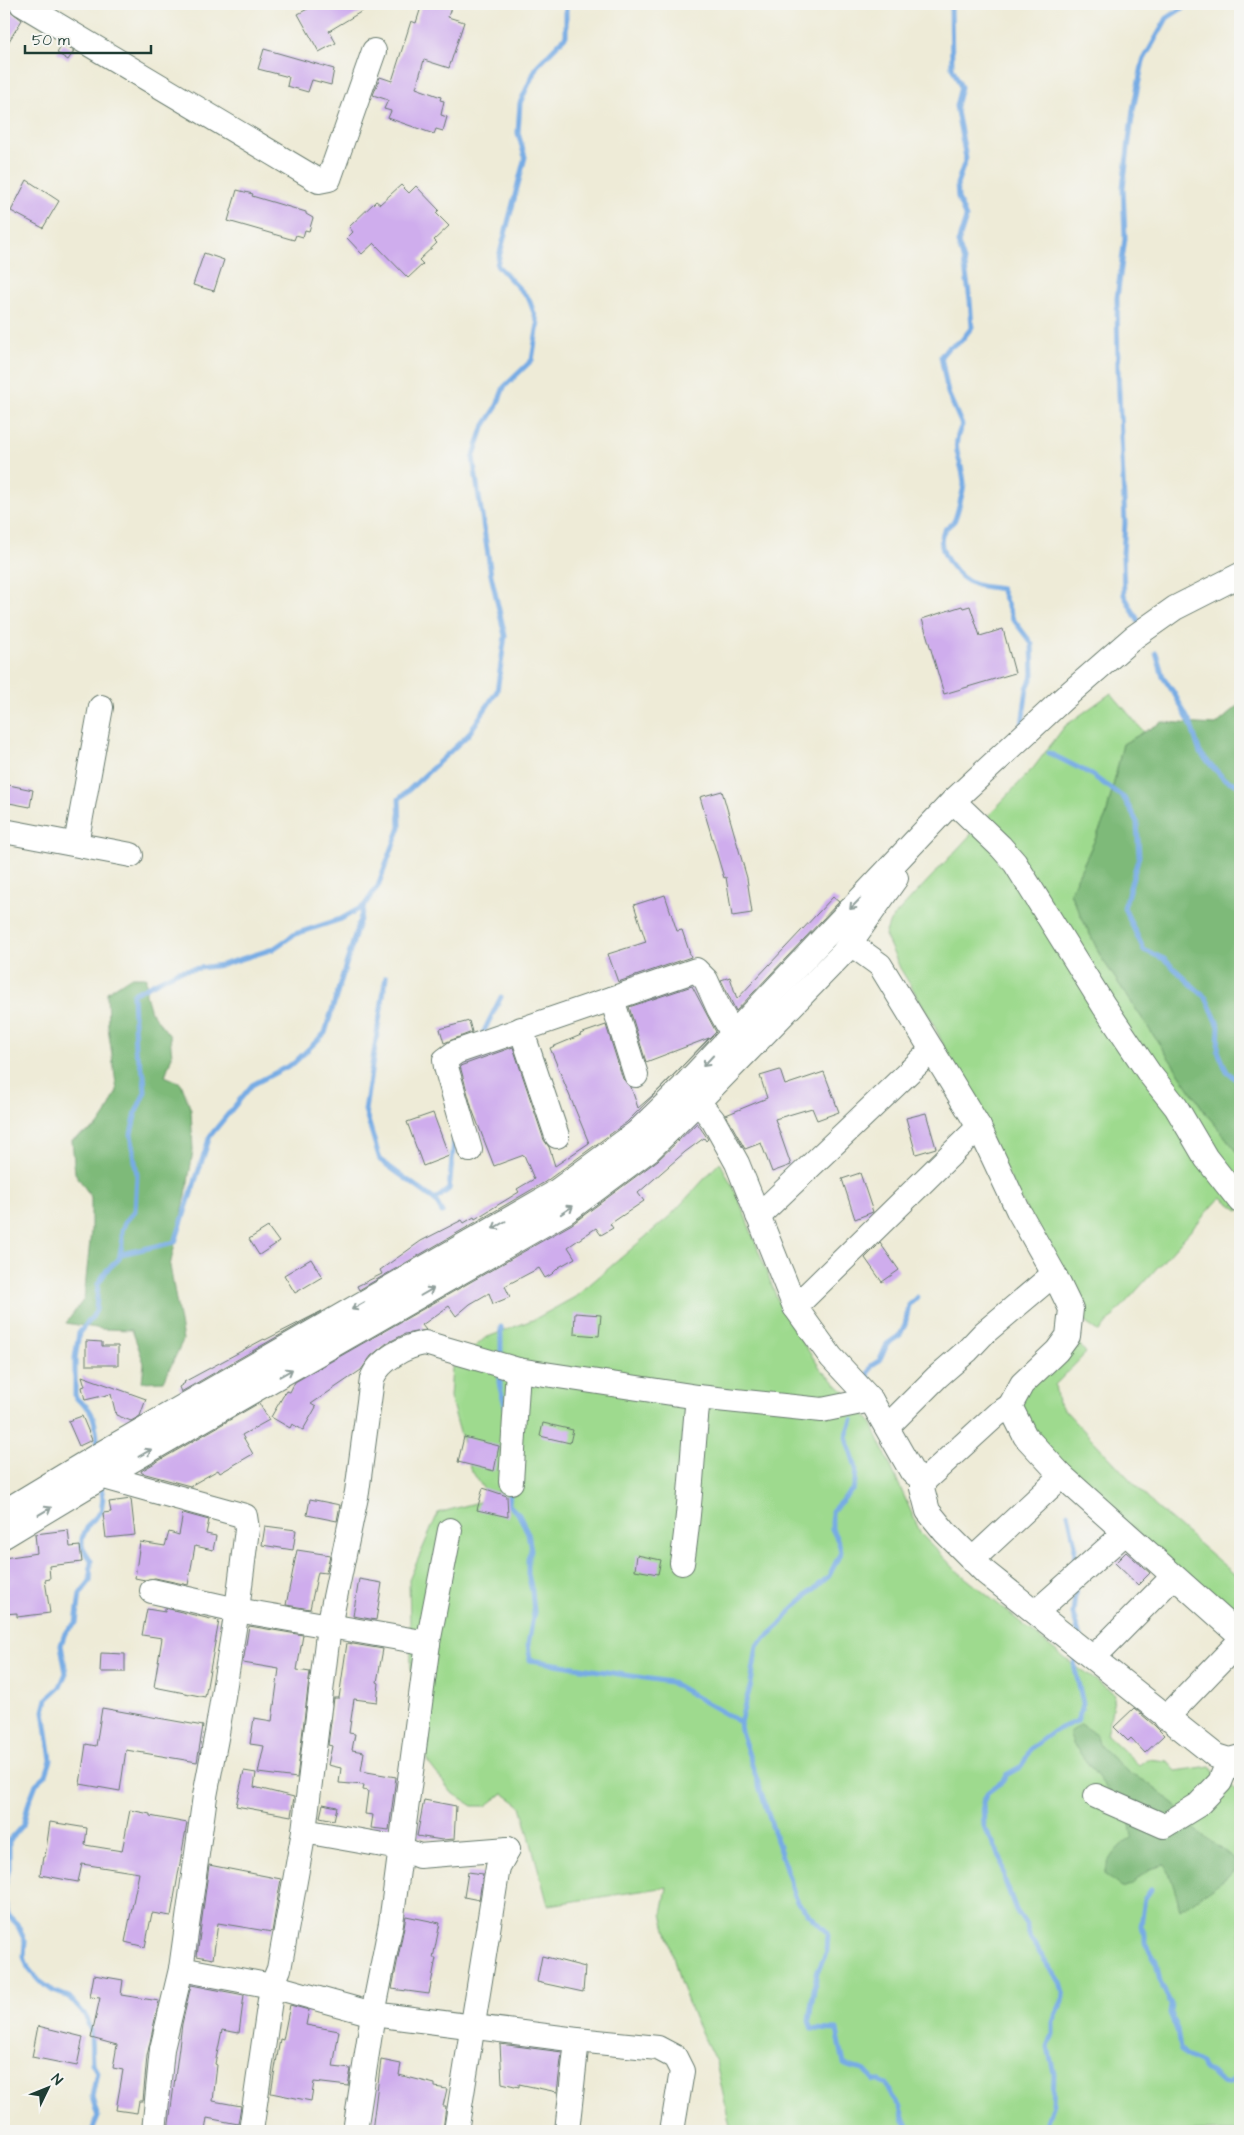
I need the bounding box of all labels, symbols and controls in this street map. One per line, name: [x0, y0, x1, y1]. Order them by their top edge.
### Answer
scale bar: [25, 22, 151, 54]
text: 50 m: [32, 30, 70, 51]
one-way arrow: [849, 898, 861, 910]
one-way arrow: [702, 1054, 714, 1067]
one-way arrow: [560, 1205, 574, 1215]
one-way arrow: [491, 1220, 506, 1230]
one-way arrow: [420, 1287, 434, 1297]
one-way arrow: [351, 1302, 366, 1312]
one-way arrow: [279, 1368, 294, 1378]
one-way arrow: [137, 1448, 152, 1458]
one-way arrow: [38, 1506, 52, 1516]
north arrow: [22, 2062, 72, 2112]
text: N: [46, 2070, 67, 2090]

